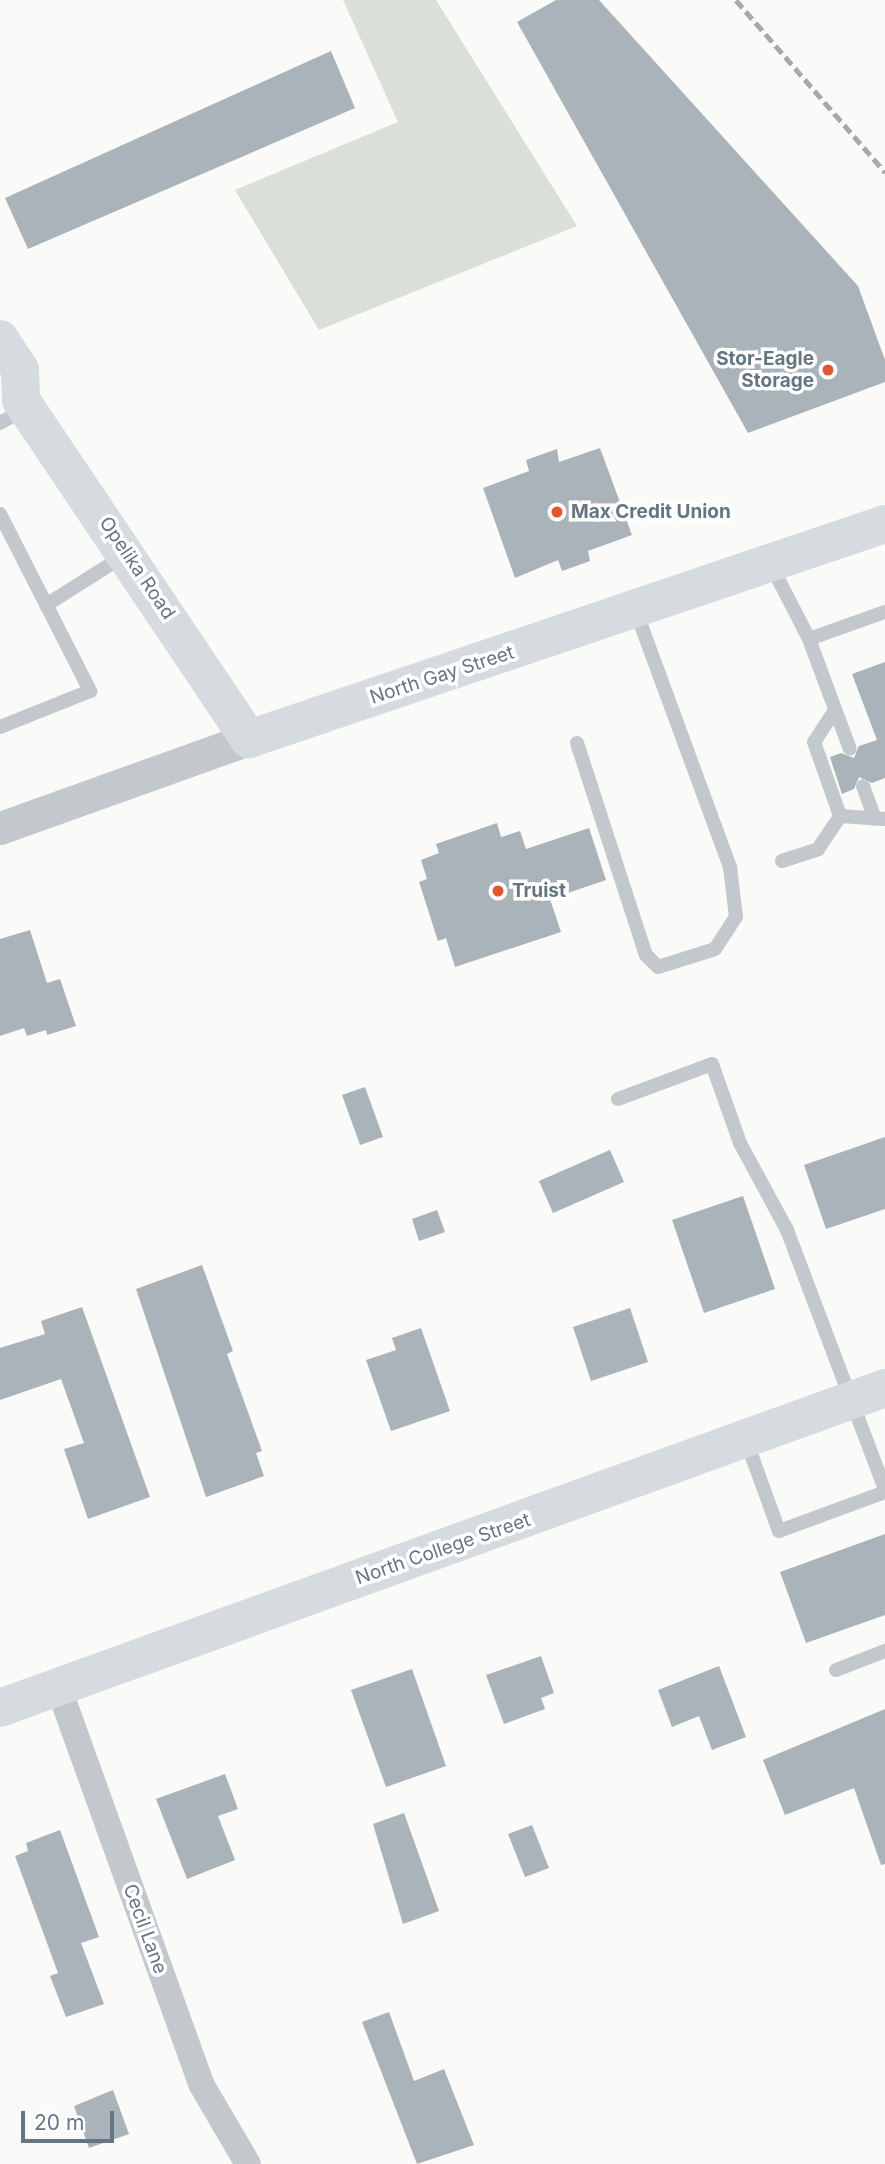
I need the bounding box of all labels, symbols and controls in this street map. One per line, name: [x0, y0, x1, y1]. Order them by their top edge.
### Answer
place label: Stor-Eagle Storage: [716, 348, 814, 392]
marker: Stor-Eagle Storage: [820, 362, 836, 378]
place label: Max Credit Union: [571, 501, 731, 523]
marker: Max Credit Union: [549, 504, 565, 520]
street label: Opelika Road: [94, 512, 180, 624]
street label: North Gay Street: [367, 641, 517, 709]
place label: Truist: [512, 880, 566, 902]
marker: Truist: [490, 883, 506, 899]
street label: North College Street: [353, 1508, 533, 1590]
street label: Cecil Lane: [118, 1881, 172, 1977]
scale bar: [24, 2098, 117, 2142]
text: 20 m: [34, 2110, 84, 2135]

